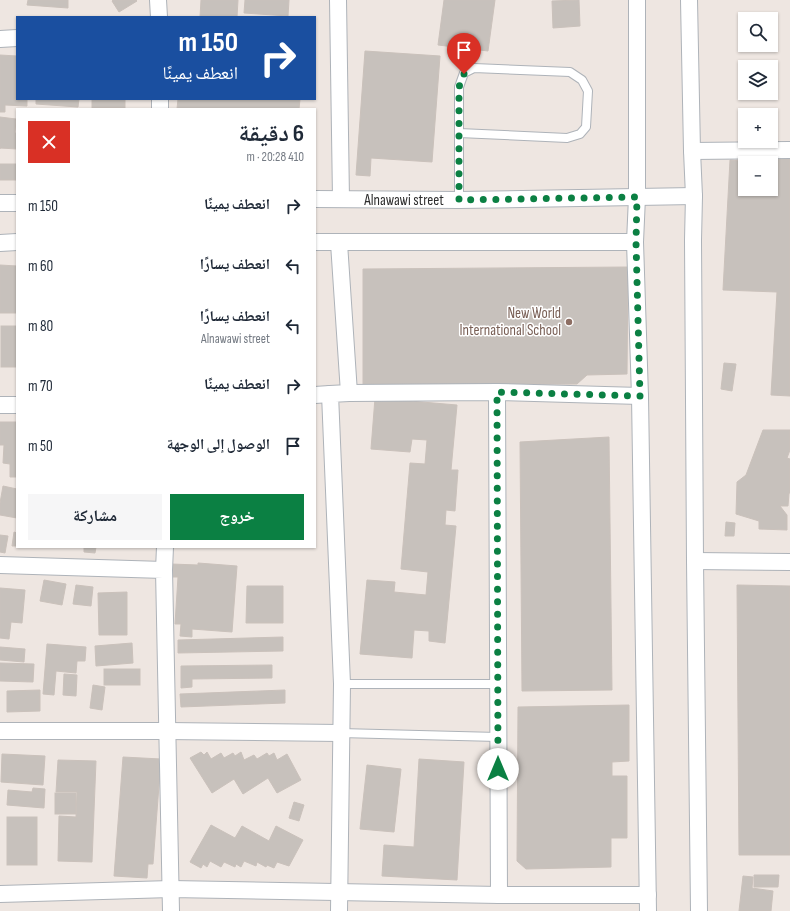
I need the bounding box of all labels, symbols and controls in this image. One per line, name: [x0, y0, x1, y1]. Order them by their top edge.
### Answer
map controls: [738, 12, 778, 196]
button: search: [738, 12, 778, 52]
text: 150 m: [178, 26, 238, 59]
icon: right: [252, 32, 304, 84]
pin: [447, 33, 481, 74]
icon: arrive: [453, 39, 475, 61]
button: layers: [738, 60, 778, 100]
text: انعطف يمينًا: [163, 63, 238, 84]
button: +: [738, 108, 778, 148]
text: 6 دقيقة: [239, 119, 304, 148]
button: close: [28, 121, 70, 163]
text: 410 m · 20:28: [247, 149, 304, 165]
button: −: [738, 156, 778, 196]
street label: Alnawawi street: [363, 191, 444, 210]
text: انعطف يمينًا: [204, 195, 270, 214]
icon: right: [282, 195, 304, 217]
text: 150 m: [28, 197, 58, 216]
text: انعطف يسارًا: [200, 255, 270, 274]
icon: left: [282, 255, 304, 277]
text: 60 m: [28, 257, 53, 276]
place label: New World International School: [459, 304, 561, 340]
text: انعطف يسارًا: [200, 307, 270, 326]
icon: left: [282, 315, 304, 337]
text: 80 m: [28, 317, 53, 336]
marker: New World International School: [564, 317, 574, 327]
text: Alnawawi street: [201, 331, 270, 347]
text: انعطف يمينًا: [204, 375, 270, 394]
icon: right: [282, 375, 304, 397]
text: 70 m: [28, 377, 53, 396]
text: الوصول إلى الوجهة: [167, 435, 270, 454]
icon: arrive: [282, 435, 304, 457]
text: 50 m: [28, 437, 53, 456]
button: مشاركة: [28, 494, 162, 540]
button: خروج: [170, 494, 304, 540]
position arrow: [477, 748, 519, 790]

